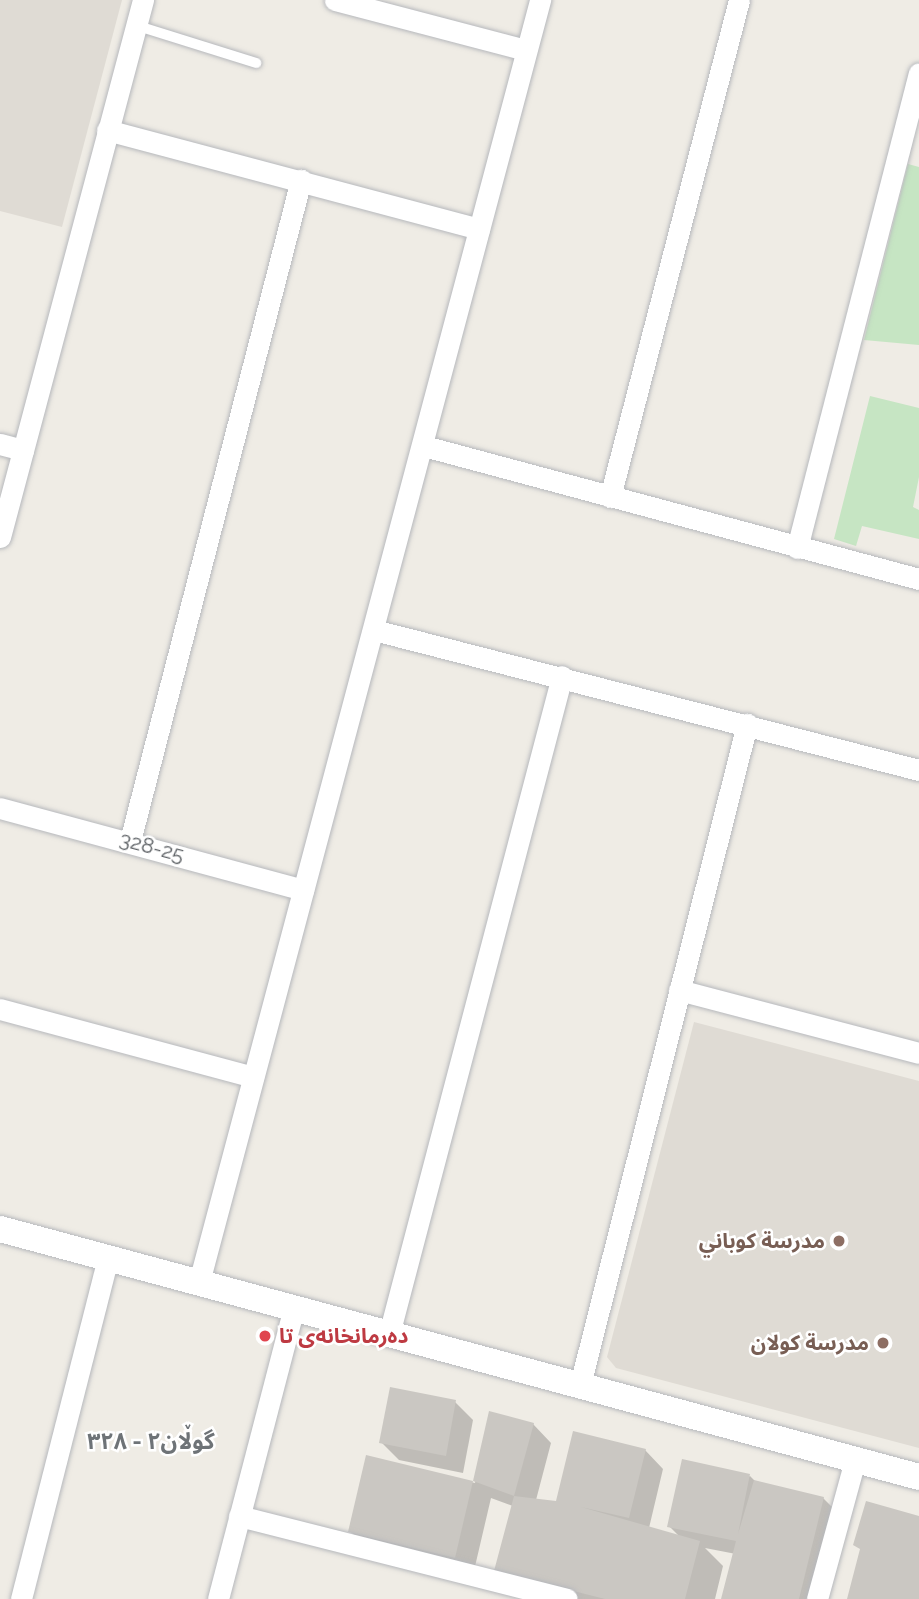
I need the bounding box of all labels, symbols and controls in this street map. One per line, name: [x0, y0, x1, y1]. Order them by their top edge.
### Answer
street label: 328-25: [117, 826, 187, 868]
place label: مدرسة كوباني: [699, 1228, 825, 1254]
marker: مدرسة كوباني: [831, 1233, 847, 1249]
place label: دەرمانخانەی تا: [279, 1323, 408, 1349]
marker: دەرمانخانەی تا: [257, 1328, 273, 1344]
place label: مدرسة كولان: [751, 1330, 869, 1356]
marker: مدرسة كولان: [875, 1335, 891, 1351]
district label: گوڵان٢ - ٣٢٨: [87, 1427, 215, 1455]

